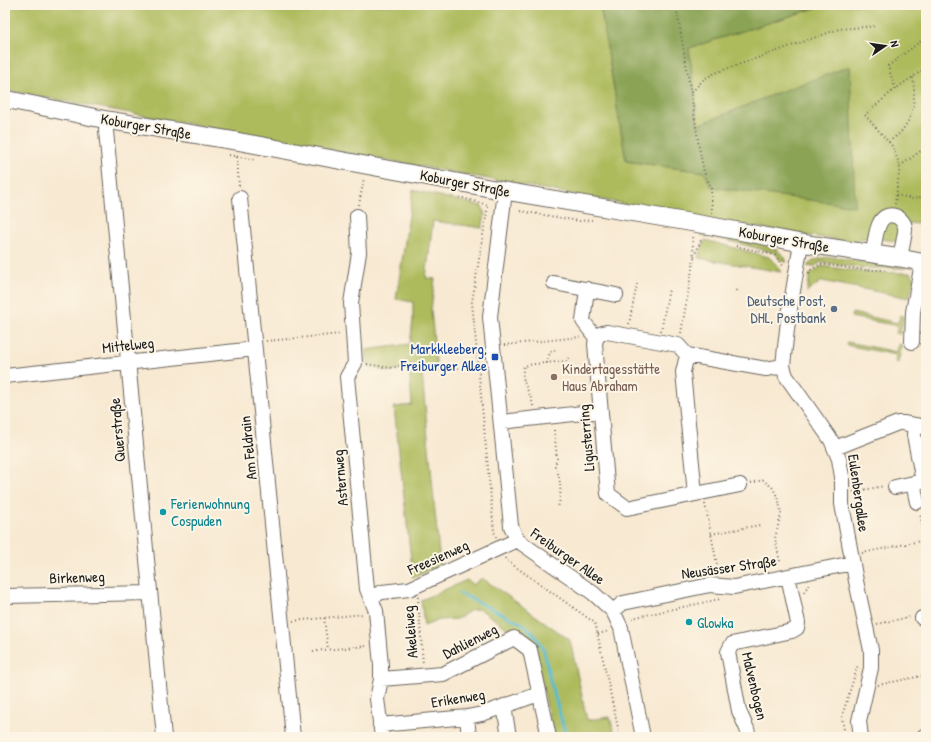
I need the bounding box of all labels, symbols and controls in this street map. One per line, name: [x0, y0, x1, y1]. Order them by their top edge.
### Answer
north arrow: [865, 26, 905, 66]
text: N: [887, 39, 902, 48]
street label: Koburger Straße: [99, 108, 193, 144]
street label: Koburger Straße: [418, 164, 512, 202]
street label: Koburger Straße: [737, 221, 831, 257]
place label: Deutsche Post, DHL, Postbank: [747, 290, 826, 328]
marker: Deutsche Post, DHL, Postbank: [829, 304, 839, 314]
street label: Mittelweg: [101, 332, 155, 358]
place label: Markkleeberg, Freiburger Allee: [400, 338, 487, 376]
marker: Markkleeberg, Freiburger Allee: [490, 352, 500, 362]
place label: Kindertagesstätte Haus Abraham: [562, 358, 660, 396]
marker: Kindertagesstätte Haus Abraham: [549, 372, 559, 382]
street label: Querstraße: [104, 397, 130, 463]
street label: Ligusterring: [573, 403, 599, 472]
street label: Am Feldrain: [234, 415, 262, 481]
street label: Asternweg: [327, 449, 353, 507]
street label: Eulenbergallee: [843, 453, 875, 533]
place label: Ferienwohnung Cospuden: [170, 493, 250, 531]
marker: Ferienwohnung Cospuden: [158, 507, 168, 517]
street label: Freiburger Allee: [526, 522, 609, 589]
street label: Freesienweg: [403, 534, 472, 580]
street label: Neusässer Straße: [680, 550, 778, 584]
street label: Birkenweg: [49, 566, 105, 588]
street label: Akeleiweg: [397, 605, 423, 659]
place label: Glowka: [697, 612, 733, 633]
marker: Glowka: [684, 617, 694, 627]
street label: Dahlienweg: [439, 618, 501, 664]
street label: Malvenbogen: [737, 650, 773, 722]
street label: Erikenweg: [430, 683, 487, 713]

